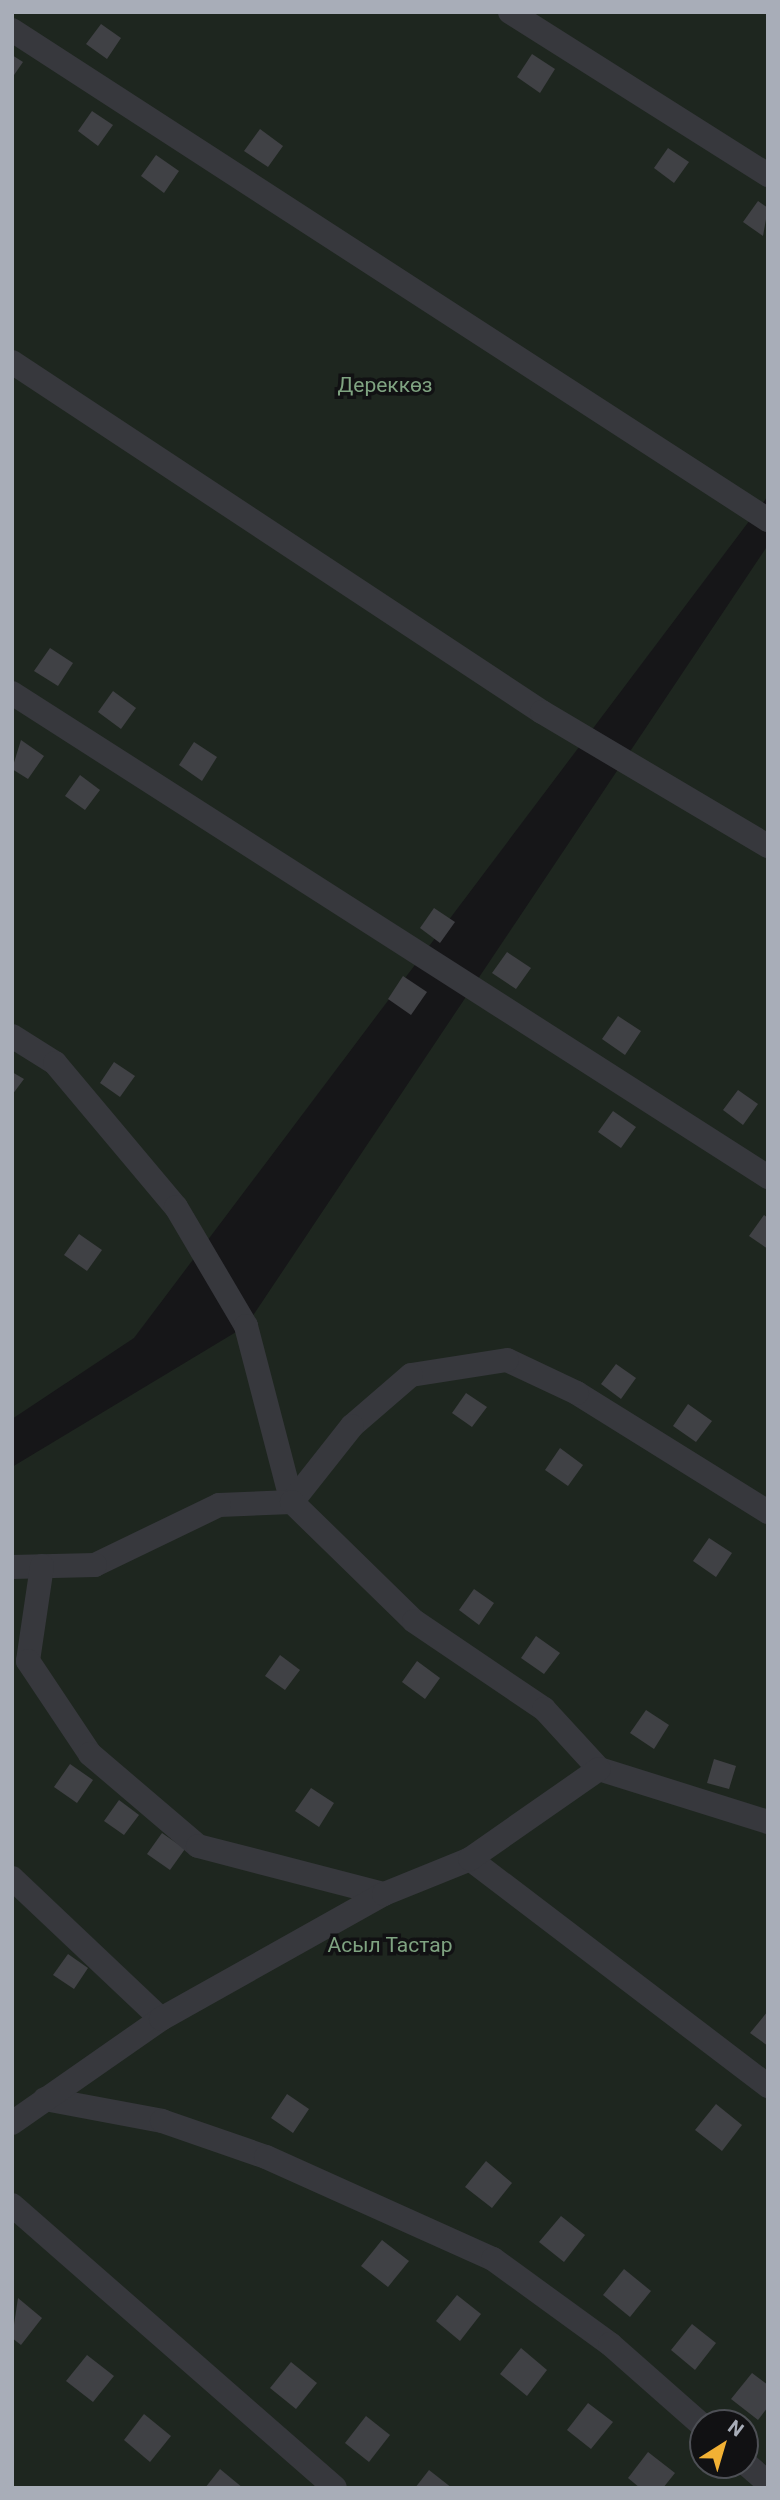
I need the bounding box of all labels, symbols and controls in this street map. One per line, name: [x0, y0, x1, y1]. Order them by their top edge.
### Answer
park label: Дереккөз: [338, 372, 432, 398]
park label: Асыл Тастар: [327, 1932, 453, 1958]
north arrow: [689, 2409, 759, 2479]
text: N: [723, 2415, 748, 2442]

